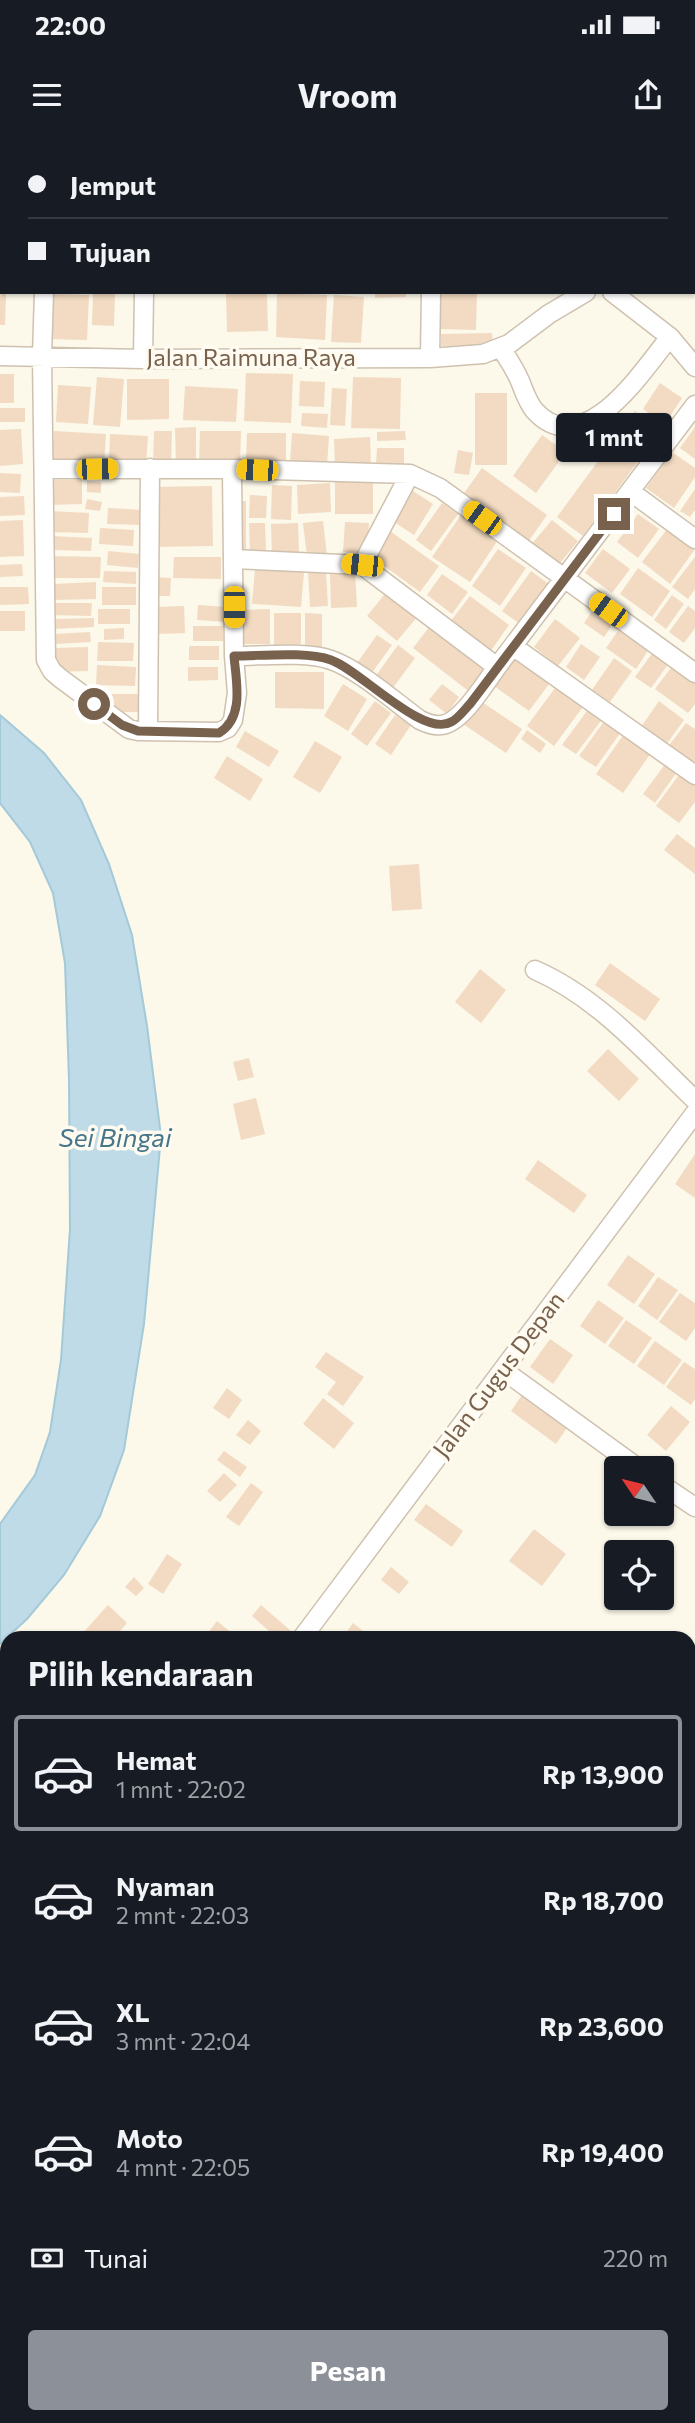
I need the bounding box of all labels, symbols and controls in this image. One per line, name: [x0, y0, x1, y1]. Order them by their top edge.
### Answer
text: 22:00: [35, 9, 106, 40]
text: Vroom: [297, 75, 398, 115]
icon: menu: [28, 76, 66, 114]
icon: share: [629, 76, 667, 114]
text: Jemput: [70, 169, 156, 200]
text: Tujuan: [70, 236, 151, 267]
street label: Jalan Raimuna Raya: [146, 342, 356, 371]
callout: 1 mnt: [556, 412, 672, 462]
text: 1 mnt: [585, 423, 643, 451]
car: [76, 458, 119, 480]
car: [236, 459, 279, 481]
car: [459, 497, 506, 539]
route end: [598, 498, 630, 530]
car: [341, 552, 384, 578]
car: [224, 586, 245, 628]
car: [585, 589, 632, 631]
route start: [78, 688, 110, 720]
water label: Sei Bingai: [58, 1121, 173, 1152]
street label: Jalan Gugus Depan: [426, 1285, 570, 1463]
north arrow: [604, 1456, 674, 1526]
map controls: [604, 1456, 674, 1610]
button: locate: [604, 1540, 674, 1610]
text: Pilih kendaraan: [28, 1653, 254, 1693]
icon: car: [32, 1742, 95, 1805]
text: Hemat: [116, 1744, 197, 1775]
text: Rp 13,900: [542, 1758, 664, 1789]
text: 1 mnt · 22:02: [116, 1775, 246, 1803]
icon: car: [32, 1868, 95, 1931]
text: Nyaman: [116, 1870, 215, 1901]
text: Rp 18,700: [543, 1884, 664, 1915]
text: 2 mnt · 22:03: [116, 1901, 249, 1929]
icon: car: [32, 1994, 95, 2057]
text: XL: [116, 1996, 150, 2027]
text: Rp 23,600: [539, 2010, 664, 2041]
text: 3 mnt · 22:04: [116, 2027, 250, 2055]
icon: car: [32, 2120, 95, 2183]
text: Moto: [116, 2122, 183, 2153]
text: Rp 19,400: [541, 2136, 664, 2167]
text: 4 mnt · 22:05: [116, 2153, 250, 2181]
icon: cash: [28, 2239, 66, 2277]
text: Tunai: [84, 2242, 148, 2273]
text: 220 m: [603, 2244, 668, 2272]
button: Pesan: [28, 2330, 668, 2410]

